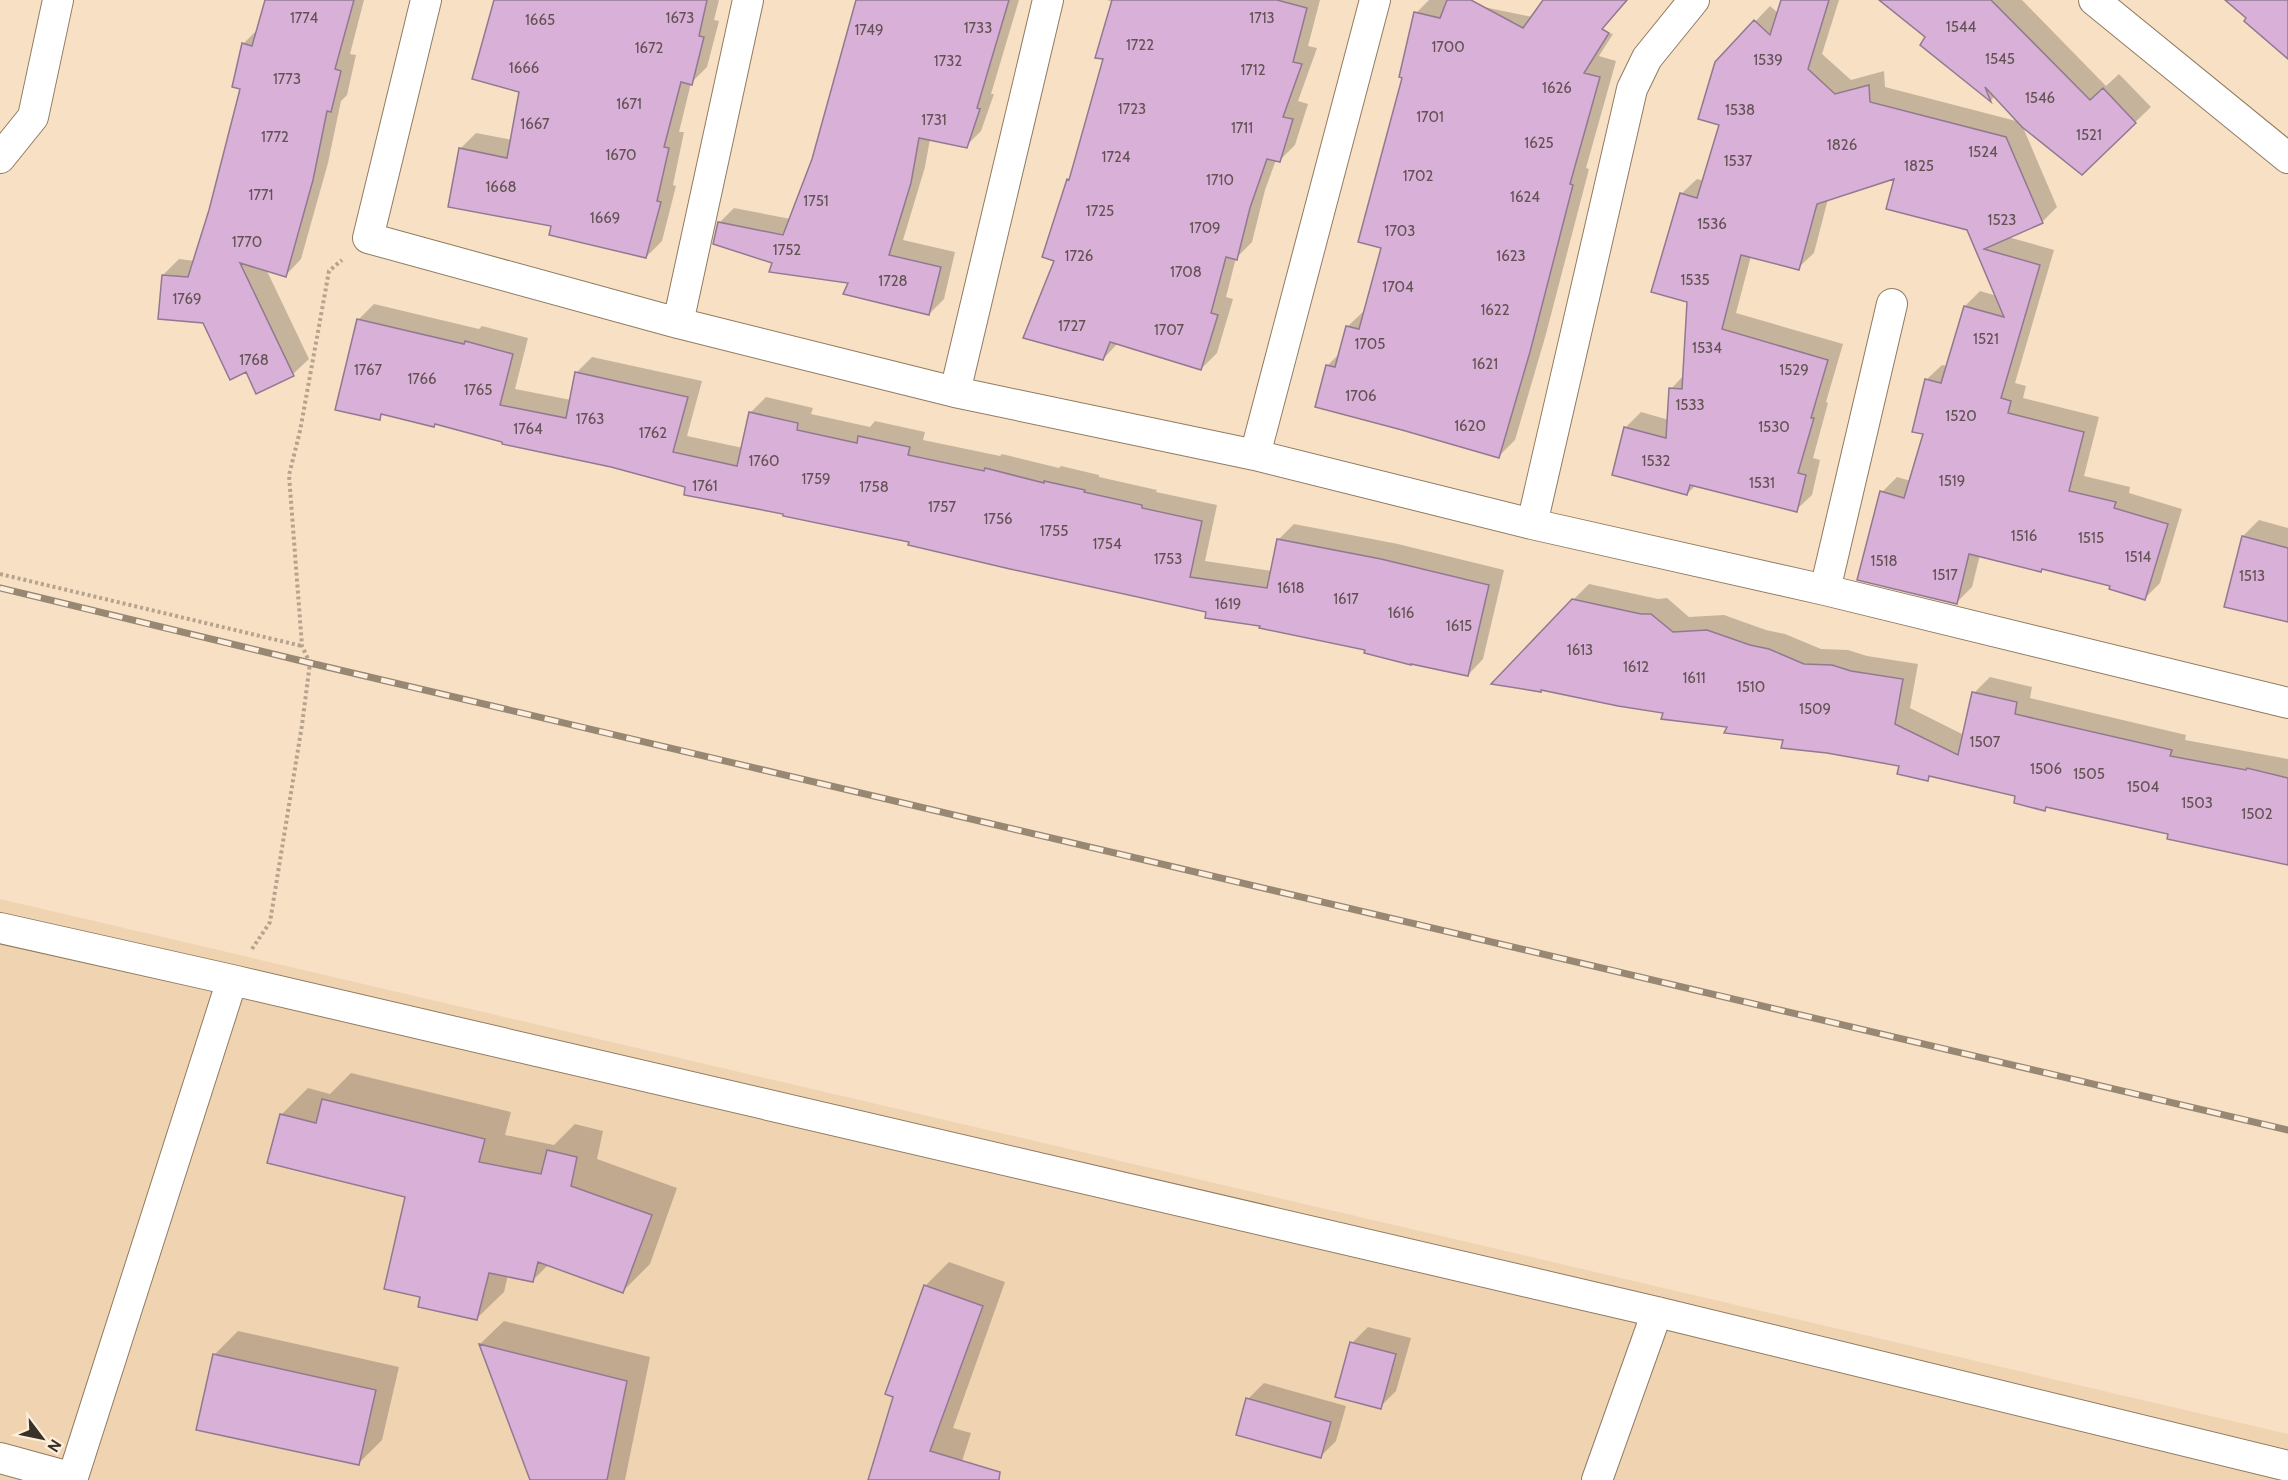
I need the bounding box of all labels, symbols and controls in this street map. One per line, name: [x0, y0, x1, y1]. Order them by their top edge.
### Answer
house number: 1774: [290, 9, 318, 27]
house number: 1673: [666, 9, 694, 27]
house number: 1713: [1249, 9, 1275, 27]
house number: 1665: [525, 11, 555, 29]
house number: 1544: [1946, 18, 1976, 36]
house number: 1733: [964, 19, 992, 37]
house number: 1749: [854, 21, 884, 39]
house number: 1722: [1126, 36, 1154, 54]
house number: 1700: [1431, 38, 1465, 56]
house number: 1672: [635, 39, 663, 57]
house number: 1545: [1985, 50, 2015, 68]
house number: 1539: [1753, 51, 1783, 69]
house number: 1732: [934, 52, 962, 70]
house number: 1666: [509, 59, 539, 77]
house number: 1712: [1240, 61, 1266, 79]
house number: 1773: [273, 70, 301, 88]
house number: 1626: [1542, 79, 1572, 97]
house number: 1546: [2025, 89, 2055, 107]
house number: 1671: [616, 95, 642, 113]
house number: 1723: [1118, 100, 1146, 118]
house number: 1538: [1725, 101, 1755, 119]
house number: 1701: [1416, 108, 1444, 126]
house number: 1731: [921, 111, 947, 129]
house number: 1667: [520, 115, 550, 133]
house number: 1711: [1231, 119, 1253, 137]
house number: 1521: [2076, 126, 2102, 144]
house number: 1772: [261, 128, 289, 146]
house number: 1625: [1524, 134, 1554, 152]
house number: 1826: [1827, 136, 1857, 154]
house number: 1524: [1968, 143, 1998, 161]
house number: 1670: [605, 146, 637, 164]
house number: 1724: [1102, 148, 1131, 166]
house number: 1537: [1724, 152, 1753, 170]
house number: 1825: [1904, 157, 1934, 175]
house number: 1702: [1403, 167, 1433, 185]
house number: 1710: [1206, 171, 1234, 189]
house number: 1668: [485, 178, 517, 196]
house number: 1771: [249, 186, 273, 204]
house number: 1624: [1510, 188, 1540, 206]
house number: 1751: [803, 192, 829, 210]
house number: 1725: [1086, 202, 1114, 220]
house number: 1669: [590, 209, 620, 227]
house number: 1523: [1988, 211, 2016, 229]
house number: 1536: [1697, 215, 1727, 233]
house number: 1709: [1189, 219, 1221, 237]
house number: 1703: [1385, 222, 1415, 240]
house number: 1770: [232, 233, 262, 251]
house number: 1752: [773, 241, 801, 259]
house number: 1726: [1065, 247, 1093, 265]
house number: 1623: [1496, 247, 1526, 265]
house number: 1708: [1170, 263, 1202, 281]
house number: 1535: [1680, 271, 1710, 289]
house number: 1728: [878, 272, 908, 290]
house number: 1704: [1382, 278, 1414, 296]
house number: 1769: [172, 290, 202, 308]
house number: 1622: [1480, 301, 1510, 319]
house number: 1727: [1058, 317, 1086, 335]
house number: 1707: [1154, 321, 1185, 339]
house number: 1521: [1973, 330, 1999, 348]
house number: 1705: [1355, 335, 1385, 353]
house number: 1534: [1692, 339, 1722, 357]
house number: 1768: [239, 351, 269, 369]
house number: 1621: [1472, 355, 1498, 373]
house number: 1767: [354, 361, 382, 379]
house number: 1529: [1779, 361, 1809, 379]
house number: 1766: [407, 370, 437, 388]
house number: 1765: [464, 381, 492, 399]
house number: 1706: [1345, 387, 1377, 405]
house number: 1533: [1675, 396, 1705, 414]
house number: 1520: [1945, 407, 1977, 425]
house number: 1763: [576, 410, 604, 428]
house number: 1620: [1454, 417, 1486, 435]
house number: 1530: [1758, 418, 1790, 436]
house number: 1764: [513, 420, 543, 438]
house number: 1762: [639, 424, 667, 442]
house number: 1760: [748, 452, 780, 470]
house number: 1532: [1642, 452, 1671, 470]
house number: 1759: [801, 470, 831, 488]
house number: 1519: [1939, 472, 1965, 490]
house number: 1531: [1749, 474, 1775, 492]
house number: 1761: [692, 477, 718, 495]
house number: 1758: [859, 478, 889, 496]
house number: 1757: [928, 498, 956, 516]
house number: 1756: [983, 510, 1013, 528]
house number: 1755: [1040, 522, 1068, 540]
house number: 1516: [2011, 527, 2037, 545]
house number: 1515: [2078, 529, 2104, 547]
house number: 1754: [1092, 535, 1122, 553]
house number: 1514: [2125, 548, 2152, 566]
house number: 1753: [1154, 550, 1182, 568]
house number: 1518: [1871, 552, 1898, 570]
house number: 1517: [1932, 566, 1958, 584]
house number: 1513: [2239, 567, 2265, 585]
house number: 1618: [1277, 579, 1305, 597]
house number: 1617: [1333, 590, 1359, 608]
house number: 1619: [1215, 595, 1241, 613]
house number: 1616: [1388, 604, 1414, 622]
house number: 1615: [1446, 617, 1472, 635]
house number: 1613: [1567, 641, 1593, 659]
house number: 1612: [1623, 658, 1649, 676]
house number: 1611: [1682, 669, 1706, 687]
house number: 1510: [1737, 678, 1765, 696]
house number: 1509: [1799, 700, 1831, 718]
house number: 1507: [1970, 733, 2001, 751]
house number: 1506: [2030, 760, 2062, 778]
house number: 1505: [2073, 765, 2105, 783]
house number: 1504: [2127, 778, 2159, 796]
house number: 1503: [2181, 794, 2213, 812]
house number: 1502: [2241, 805, 2273, 823]
north arrow: [12, 1408, 72, 1468]
text: N: [43, 1436, 65, 1456]

